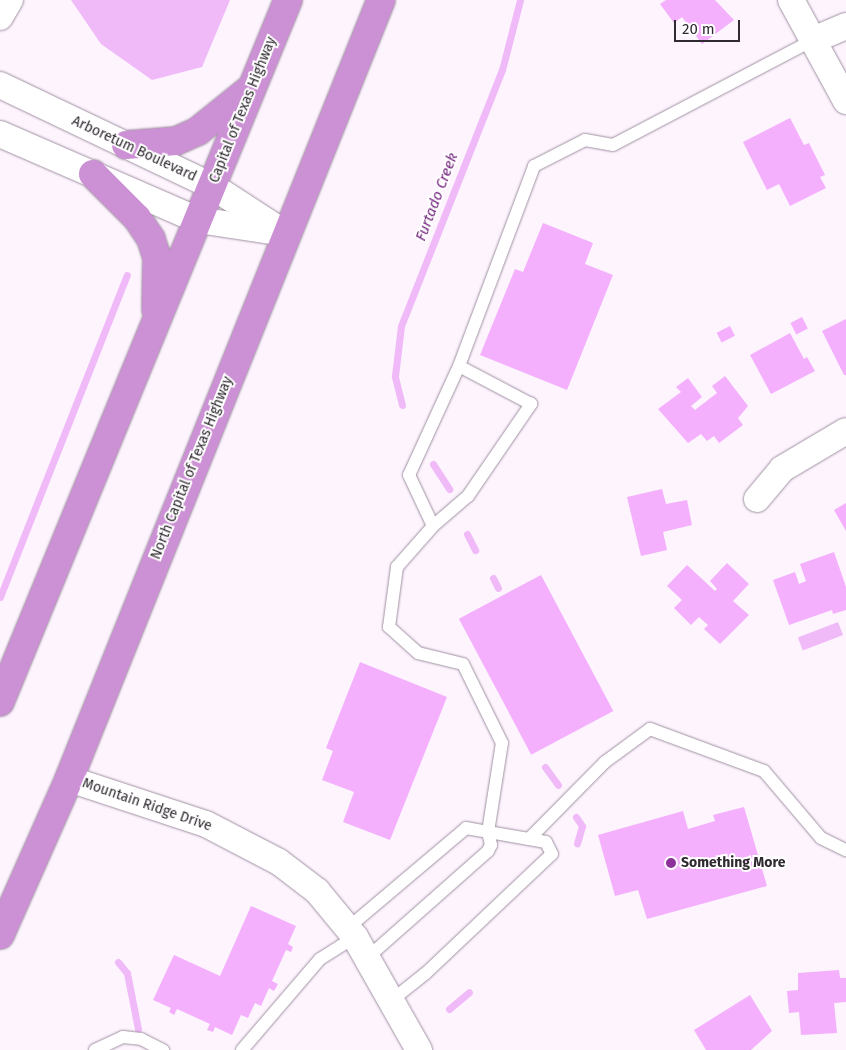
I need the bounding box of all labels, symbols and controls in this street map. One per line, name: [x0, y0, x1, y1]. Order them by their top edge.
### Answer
scale bar: [676, 10, 742, 42]
text: 20 m: [682, 20, 715, 38]
street label: Capital of Texas Highway: [206, 35, 280, 185]
street label: Arboretum Boulevard: [69, 113, 199, 185]
water label: Furtado Creek: [412, 150, 462, 244]
street label: North Capital of Texas Highway: [148, 374, 236, 562]
street label: Mountain Ridge Drive: [80, 775, 214, 835]
place label: Something More: [681, 855, 785, 871]
marker: Something More: [665, 857, 677, 869]

